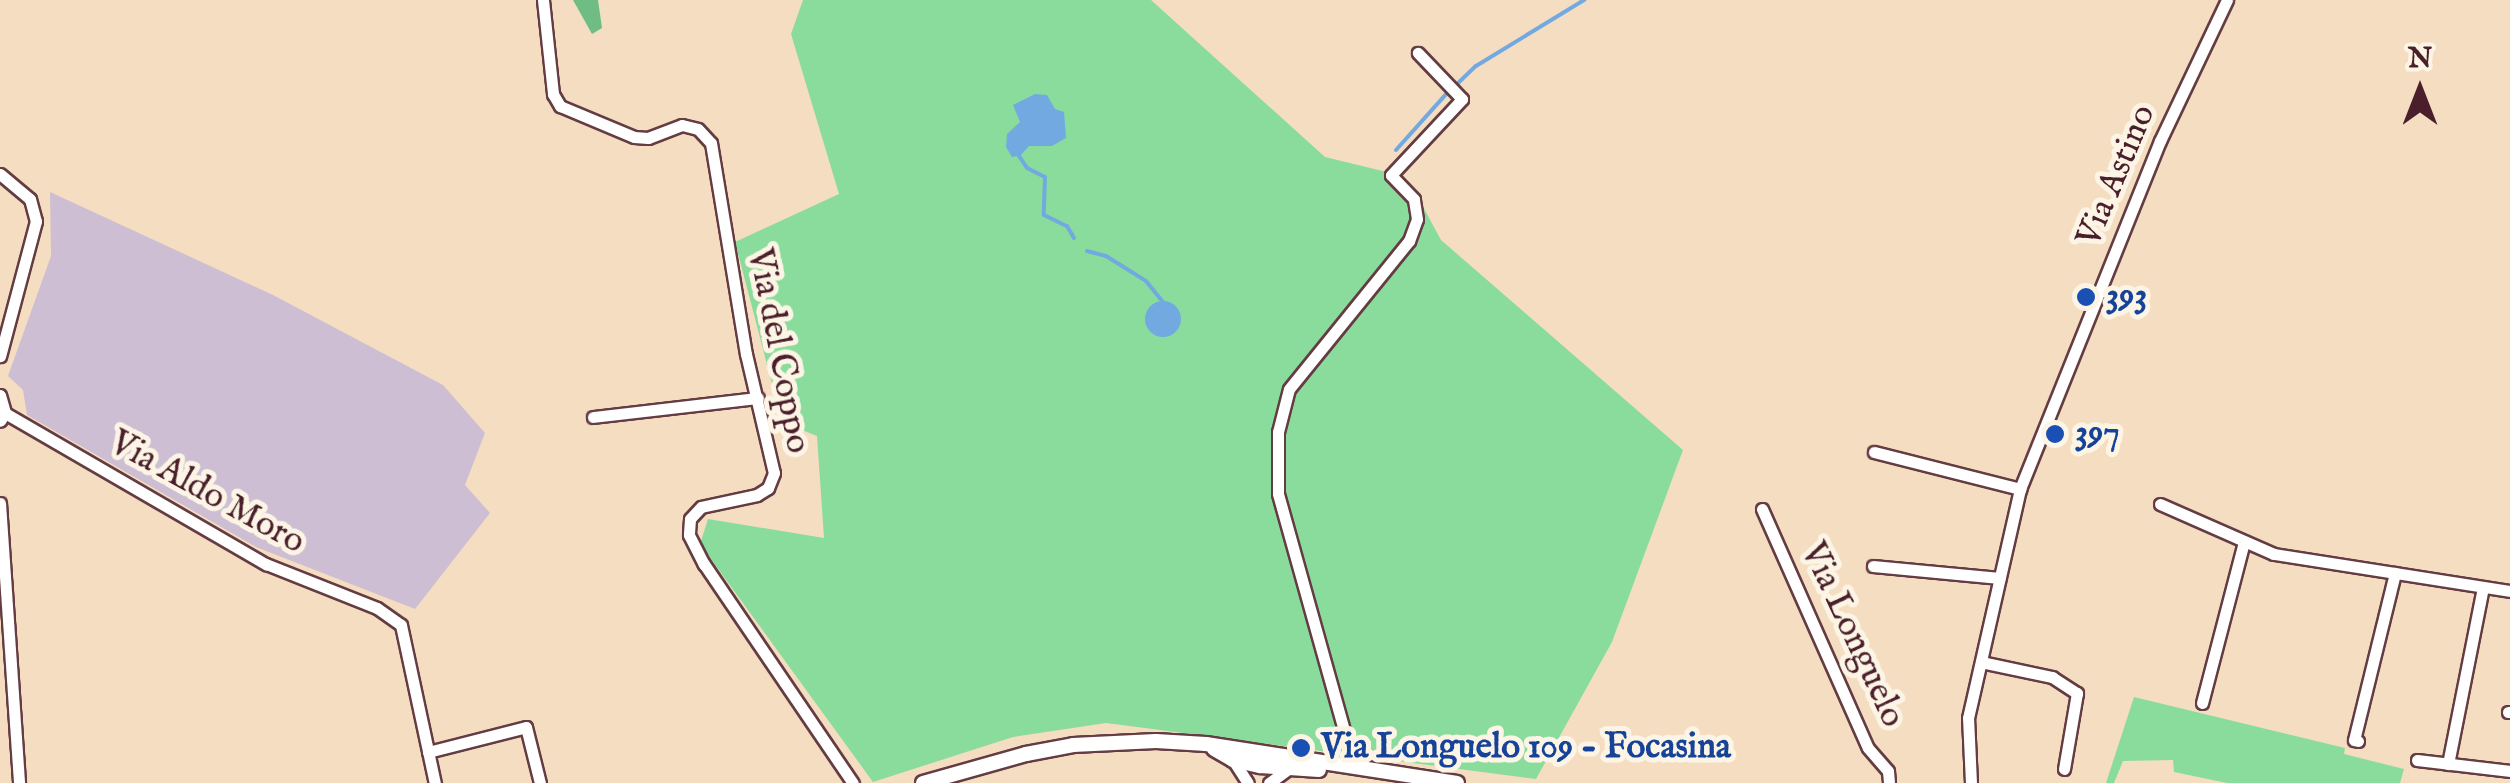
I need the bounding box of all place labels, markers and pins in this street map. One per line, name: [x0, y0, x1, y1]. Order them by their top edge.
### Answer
place label: 393: [2106, 276, 2147, 318]
marker: 393: [2075, 286, 2097, 308]
place label: 397: [2075, 413, 2120, 455]
marker: 397: [2044, 423, 2066, 445]
place label: Via Longuelo 109 - Focasina: [1321, 727, 1731, 769]
marker: Via Longuelo 109 - Focasina: [1290, 737, 1312, 759]

